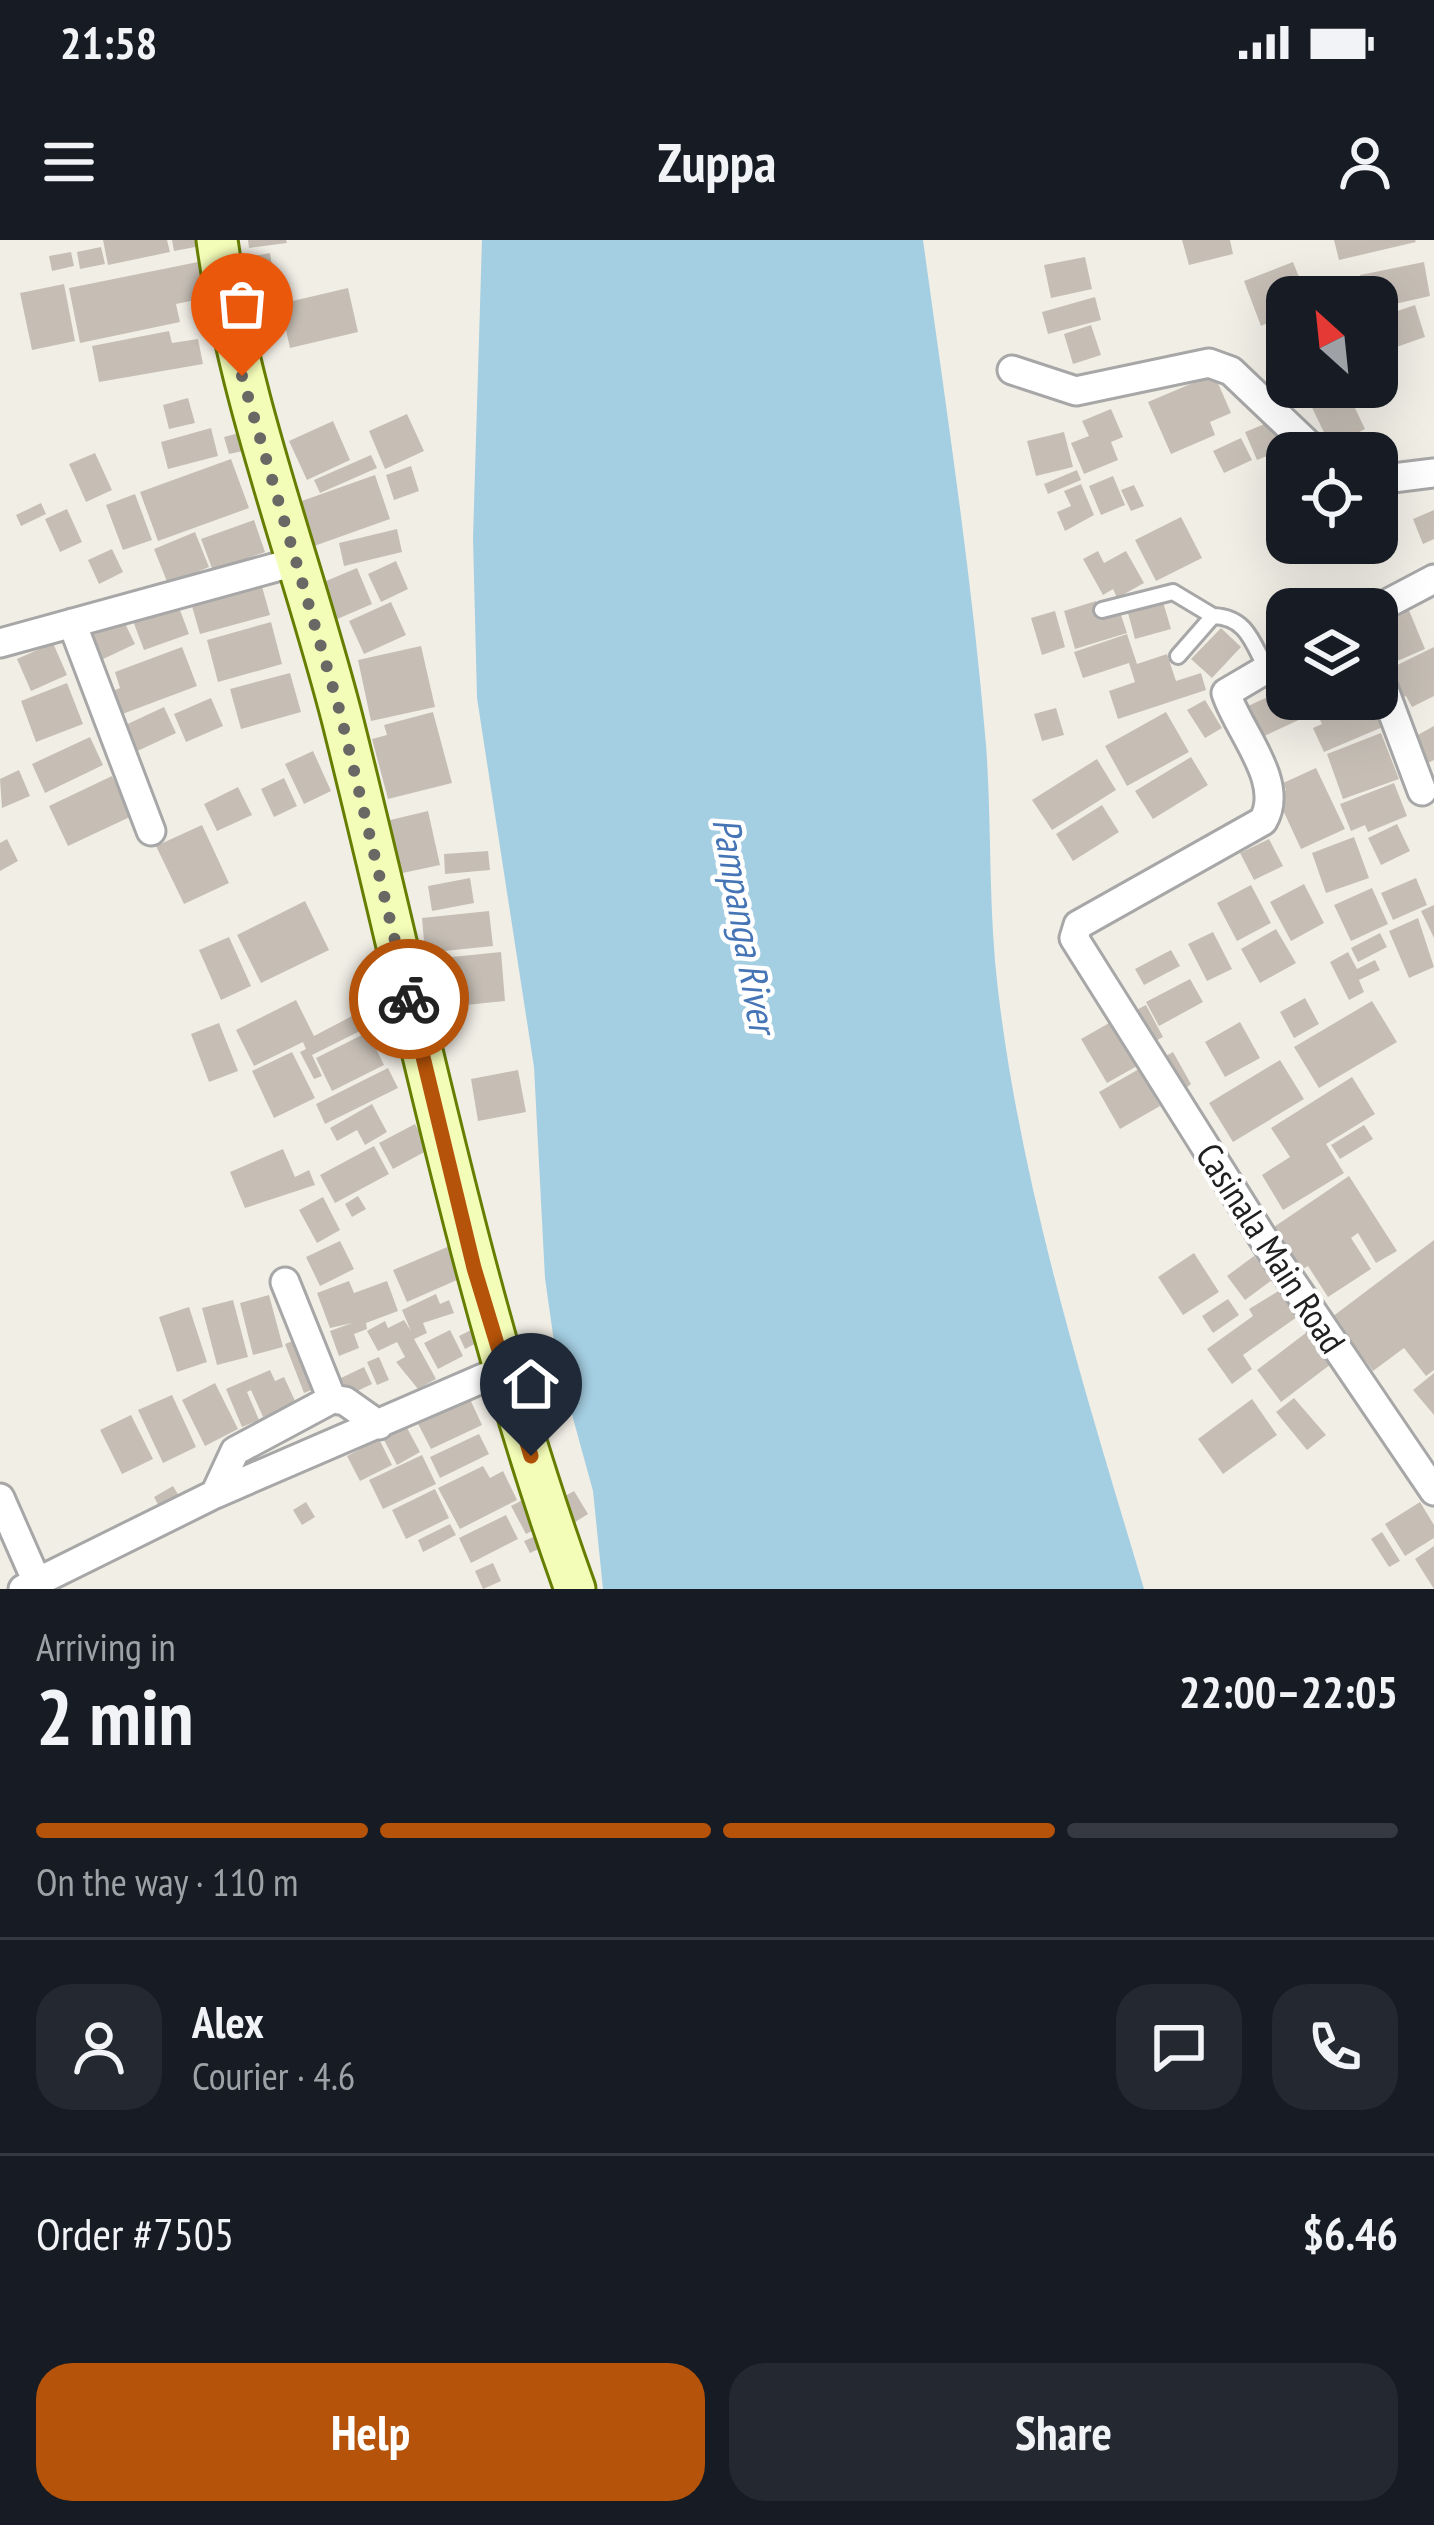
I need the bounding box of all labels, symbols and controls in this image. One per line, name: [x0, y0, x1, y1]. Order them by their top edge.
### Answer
text: 21:58: [60, 13, 157, 71]
text: Zuppa: [658, 127, 776, 197]
icon: menu: [36, 129, 102, 195]
icon: person: [1332, 129, 1398, 195]
pin: [191, 253, 293, 376]
icon: bag: [209, 271, 275, 337]
north arrow: [1266, 276, 1398, 408]
map controls: [1266, 276, 1398, 720]
button: locate: [1266, 432, 1398, 564]
button: layers: [1266, 588, 1398, 720]
water label: Pampanga River: [702, 814, 790, 1041]
courier: [349, 939, 469, 1059]
icon: bike: [376, 966, 442, 1032]
street label: Casinala Main Road: [1186, 1134, 1357, 1362]
pin: [480, 1333, 582, 1456]
icon: home: [498, 1351, 564, 1417]
text: Arriving in: [36, 1621, 176, 1672]
text: 22:00–22:05: [1179, 1662, 1398, 1720]
text: 2 min: [36, 1666, 194, 1767]
text: On the way · 110 m: [36, 1856, 298, 1907]
button: person: [36, 1984, 162, 2110]
button: chat: [1116, 1984, 1242, 2110]
button: phone: [1272, 1984, 1398, 2110]
text: Alex: [192, 1992, 264, 2050]
text: Courier · 4.6: [192, 2050, 355, 2101]
text: Order #7505: [36, 2204, 234, 2262]
text: $6.46: [1302, 2204, 1398, 2262]
button: Help: [36, 2363, 705, 2501]
button: Share: [729, 2363, 1398, 2501]

